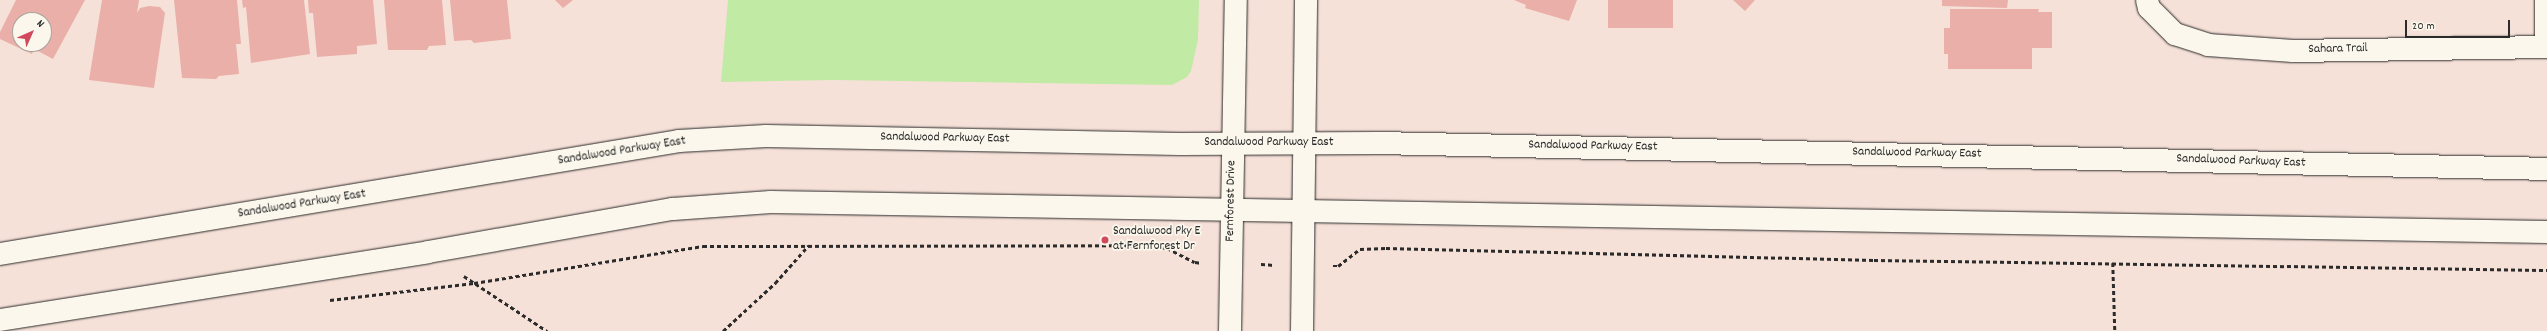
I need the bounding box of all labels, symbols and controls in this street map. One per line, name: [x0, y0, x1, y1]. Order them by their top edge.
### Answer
north arrow: [12, 12, 52, 52]
scale bar: [2407, 12, 2512, 38]
text: N: [32, 17, 47, 32]
text: 20 m: [2412, 18, 2435, 35]
street label: Sahara Trail: [2308, 42, 2368, 58]
street label: Sandalwood Parkway East: [880, 130, 1010, 148]
street label: Sandalwood Parkway East: [557, 134, 687, 170]
street label: Sandalwood Parkway East: [1204, 135, 1334, 151]
street label: Sandalwood Parkway East: [1528, 138, 1658, 156]
street label: Sandalwood Parkway East: [1852, 145, 1982, 163]
street label: Sandalwood Parkway East: [2176, 152, 2306, 172]
street label: Fernforest Drive: [1223, 160, 1241, 242]
street label: Sandalwood Parkway East: [237, 187, 367, 223]
place label: Sandalwood Pky E at Fernforest Dr: [1113, 225, 1201, 256]
marker: Sandalwood Pky E at Fernforest Dr: [1100, 235, 1110, 245]

